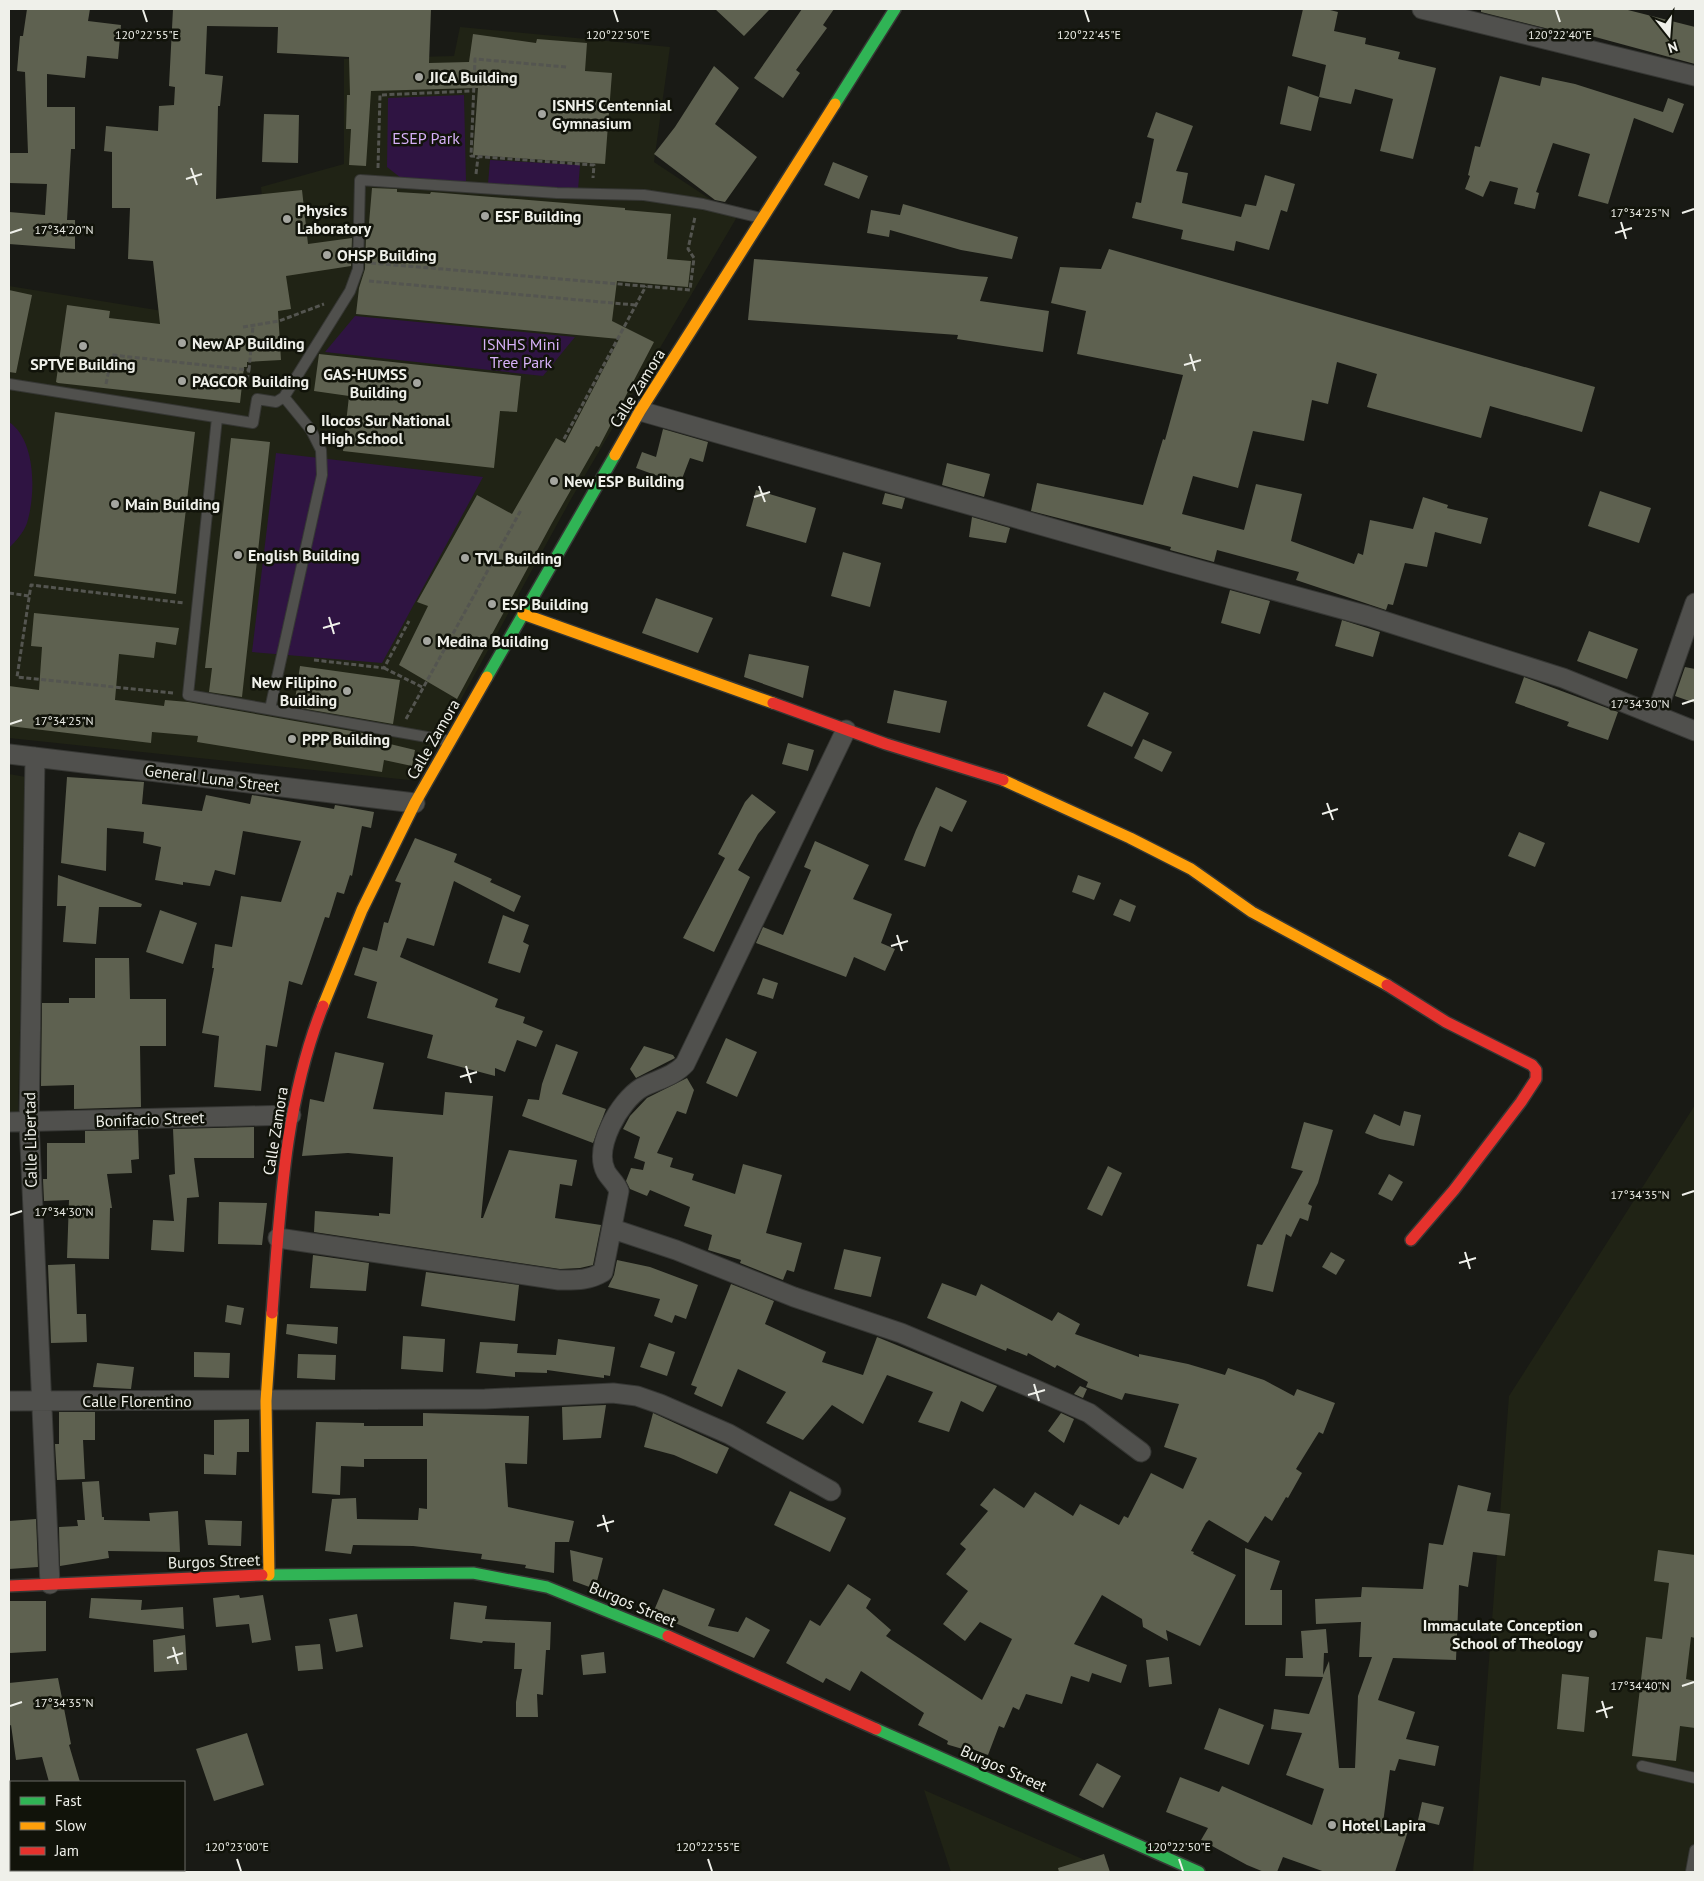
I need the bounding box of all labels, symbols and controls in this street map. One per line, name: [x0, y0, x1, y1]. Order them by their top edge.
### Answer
north arrow: [1644, 10, 1694, 60]
text: 120°22'55"E: [115, 27, 179, 42]
text: 120°22'50"E: [586, 27, 650, 42]
text: 120°22'45"E: [1057, 27, 1121, 42]
text: 120°22'40"E: [1528, 27, 1592, 42]
text: N: [1666, 37, 1680, 57]
place label: JICA Building: [428, 67, 517, 87]
marker: JICA Building: [413, 71, 425, 83]
place label: ISNHS Centennial Gymnasium: [552, 95, 672, 133]
marker: ISNHS Centennial Gymnasium: [536, 108, 548, 120]
park label: ESEP Park: [392, 128, 460, 148]
place label: Physics Laboratory: [297, 200, 372, 238]
text: 17°34'25"N: [1610, 205, 1670, 220]
place label: ESF Building: [495, 206, 581, 226]
marker: ESF Building: [479, 210, 491, 222]
marker: Physics Laboratory: [281, 213, 293, 225]
text: 17°34'20"N: [34, 222, 94, 237]
place label: OHSP Building: [337, 245, 436, 265]
marker: OHSP Building: [321, 249, 333, 261]
place label: New AP Building: [192, 333, 305, 353]
park label: ISNHS Mini Tree Park: [482, 334, 560, 372]
marker: New AP Building: [176, 337, 188, 349]
marker: SPTVE Building: [77, 340, 89, 352]
street label: Calle Zamora: [605, 345, 669, 431]
place label: SPTVE Building: [30, 354, 136, 374]
place label: GAS-HUMSS Building: [323, 364, 407, 402]
place label: PAGCOR Building: [192, 371, 309, 391]
marker: PAGCOR Building: [176, 375, 188, 387]
marker: GAS-HUMSS Building: [411, 377, 423, 389]
place label: Ilocos Sur National High School: [321, 410, 450, 448]
marker: Ilocos Sur National High School: [305, 423, 317, 435]
place label: New ESP Building: [564, 471, 684, 491]
marker: New ESP Building: [548, 475, 560, 487]
place label: Main Building: [125, 494, 220, 514]
marker: Main Building: [109, 498, 121, 510]
place label: English Building: [248, 545, 359, 565]
place label: TVL Building: [475, 548, 562, 568]
marker: English Building: [232, 549, 244, 561]
marker: TVL Building: [459, 552, 471, 564]
place label: ESP Building: [502, 594, 589, 614]
marker: ESP Building: [486, 598, 498, 610]
place label: Medina Building: [437, 631, 549, 651]
marker: Medina Building: [421, 635, 433, 647]
place label: New Filipino Building: [252, 672, 337, 710]
marker: New Filipino Building: [341, 685, 353, 697]
street label: Calle Zamora: [402, 695, 464, 783]
text: 17°34'30"N: [1610, 696, 1670, 711]
text: 17°34'25"N: [34, 713, 94, 728]
place label: PPP Building: [302, 729, 390, 749]
marker: PPP Building: [286, 733, 298, 745]
street label: General Luna Street: [144, 760, 281, 796]
street label: Calle Zamora: [258, 1085, 292, 1177]
street label: Calle Libertad: [19, 1092, 41, 1188]
street label: Bonifacio Street: [95, 1107, 205, 1131]
text: 17°34'35"N: [1610, 1187, 1670, 1202]
text: 17°34'30"N: [34, 1204, 94, 1219]
street label: Calle Florentino: [82, 1391, 192, 1411]
street label: Burgos Street: [167, 1549, 261, 1573]
street label: Burgos Street: [587, 1577, 680, 1631]
place label: Immaculate Conception School of Theology: [1423, 1615, 1583, 1653]
marker: Immaculate Conception School of Theology: [1587, 1628, 1599, 1640]
text: 17°34'40"N: [1610, 1678, 1670, 1693]
text: 17°34'35"N: [34, 1695, 94, 1710]
street label: Burgos Street: [958, 1740, 1051, 1796]
legend: [10, 1781, 185, 1871]
text: Fast: [55, 1791, 82, 1810]
place label: Hotel Lapira: [1342, 1815, 1426, 1835]
text: Slow: [55, 1816, 86, 1835]
marker: Hotel Lapira: [1326, 1819, 1338, 1831]
text: 120°23'00"E: [205, 1839, 269, 1854]
text: 120°22'55"E: [676, 1839, 740, 1854]
text: 120°22'50"E: [1147, 1839, 1211, 1854]
text: Jam: [54, 1841, 79, 1860]

